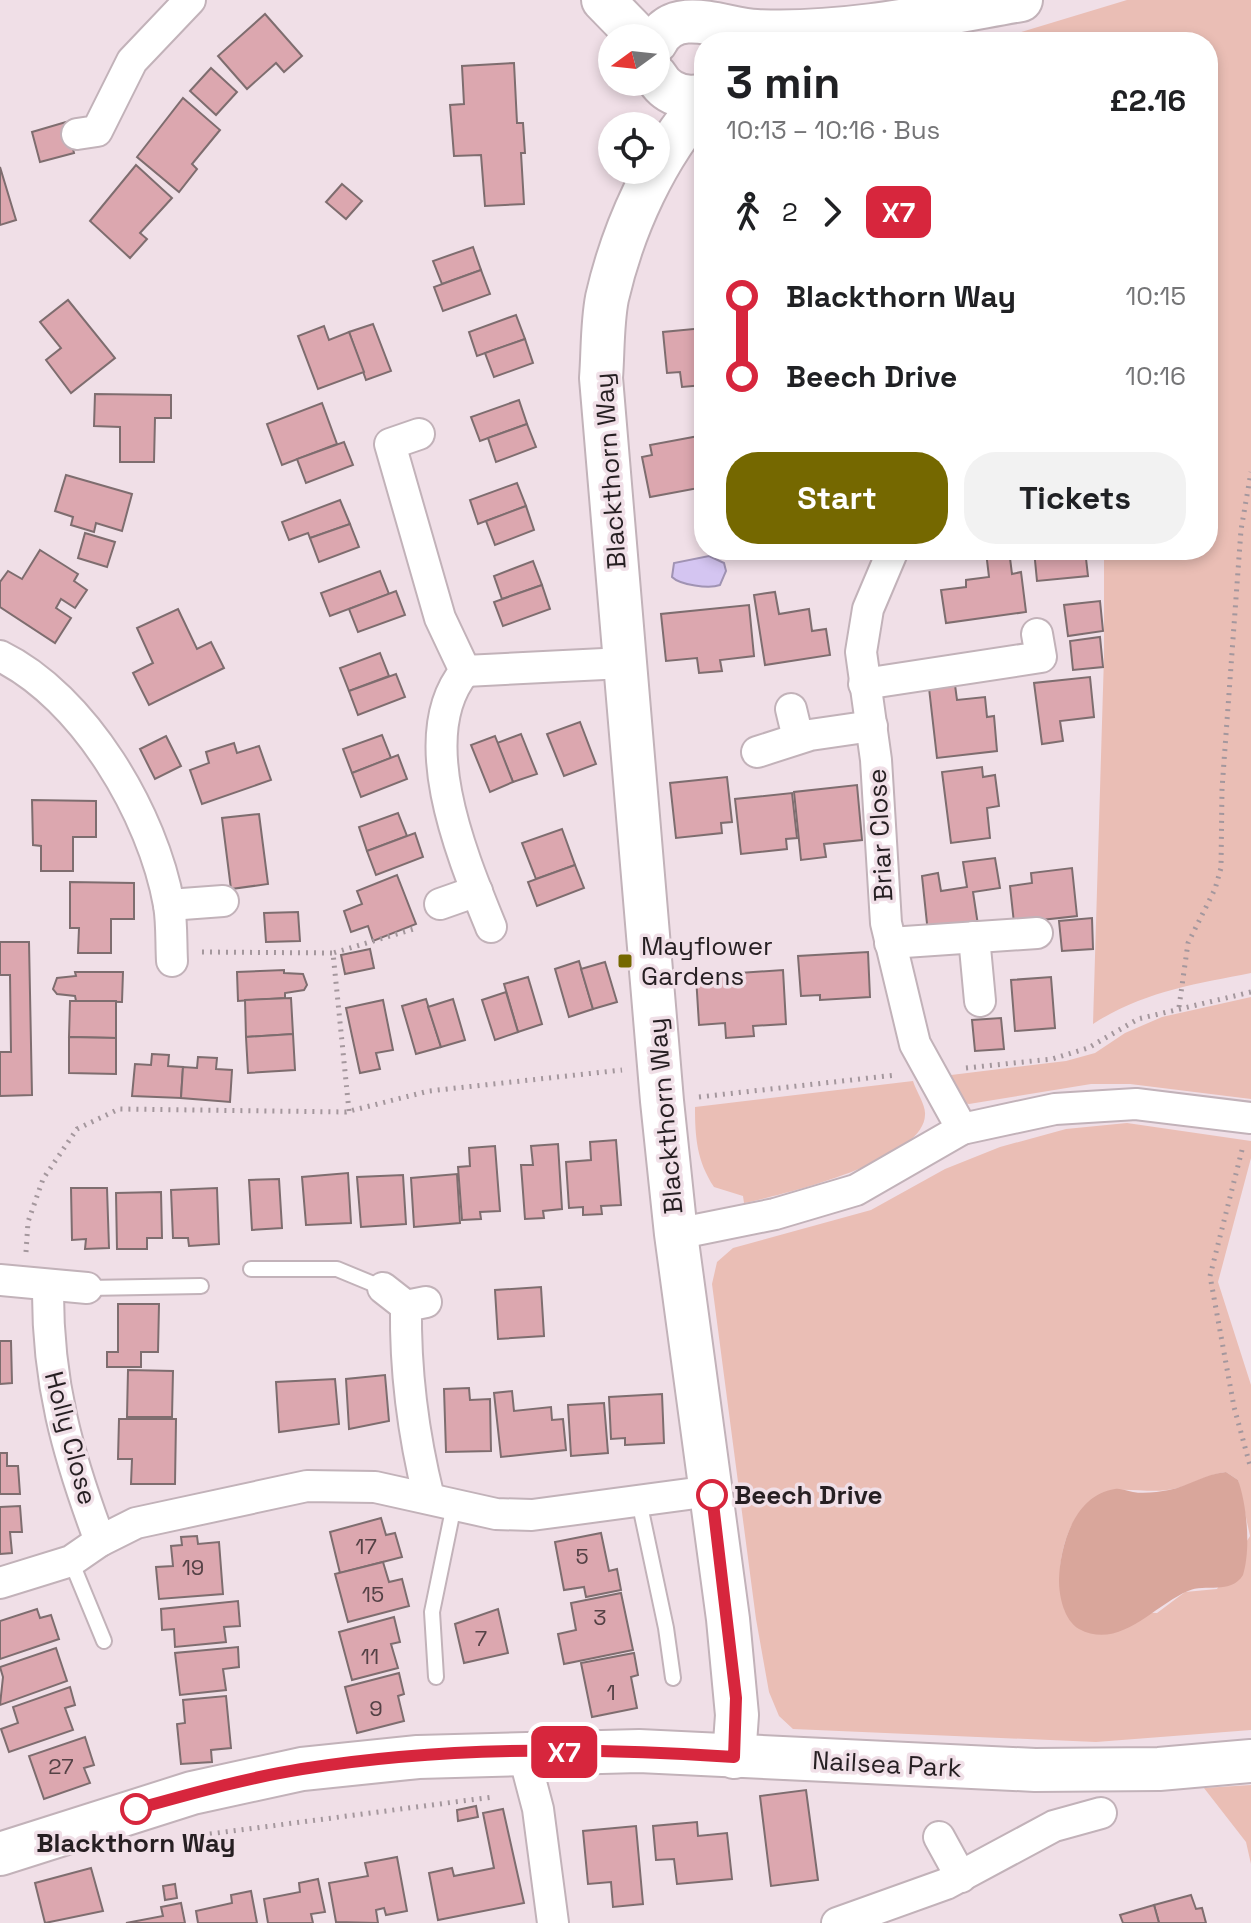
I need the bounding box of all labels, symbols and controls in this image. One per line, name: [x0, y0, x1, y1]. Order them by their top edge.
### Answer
north arrow: [598, 24, 670, 96]
map controls: [598, 24, 670, 184]
text: 3 min: [726, 55, 840, 111]
text: £2.16: [1110, 81, 1186, 120]
button: locate: [598, 112, 670, 184]
text: 10:13 – 10:16 · Bus: [726, 113, 940, 147]
icon: walk: [726, 190, 770, 234]
icon: forward: [810, 190, 854, 234]
text: X7: [882, 194, 915, 230]
text: 2: [782, 195, 798, 229]
text: Blackthorn Way: [786, 277, 1016, 316]
text: 10:15: [1125, 279, 1186, 313]
text: Beech Drive: [786, 357, 957, 396]
text: 10:16: [1125, 359, 1186, 393]
street label: Blackthorn Way: [586, 372, 634, 570]
button: Start: [726, 452, 948, 544]
button: Tickets: [964, 452, 1186, 544]
street label: Briar Close: [860, 768, 900, 902]
place label: Mayflower Gardens: [641, 929, 773, 993]
marker: Mayflower Gardens: [616, 952, 634, 970]
street label: Blackthorn Way: [639, 1016, 691, 1216]
street label: Holly Close: [37, 1368, 105, 1508]
place label: Beech Drive: [734, 1478, 883, 1512]
marker: Beech Drive: [697, 1480, 727, 1510]
house number: 17: [355, 1532, 377, 1560]
house number: 5: [575, 1542, 589, 1570]
house number: 19: [182, 1553, 204, 1581]
house number: 15: [362, 1580, 384, 1608]
house number: 3: [593, 1603, 607, 1631]
house number: 7: [475, 1624, 487, 1652]
house number: 11: [361, 1642, 379, 1670]
house number: 1: [606, 1678, 616, 1706]
house number: 9: [369, 1694, 383, 1722]
line badge: X7: [528, 1726, 600, 1778]
text: X7: [547, 1734, 581, 1770]
street label: Nailsea Park: [811, 1743, 963, 1785]
house number: 27: [48, 1752, 74, 1780]
marker: Blackthorn Way: [121, 1794, 151, 1824]
place label: Blackthorn Way: [36, 1826, 236, 1860]

